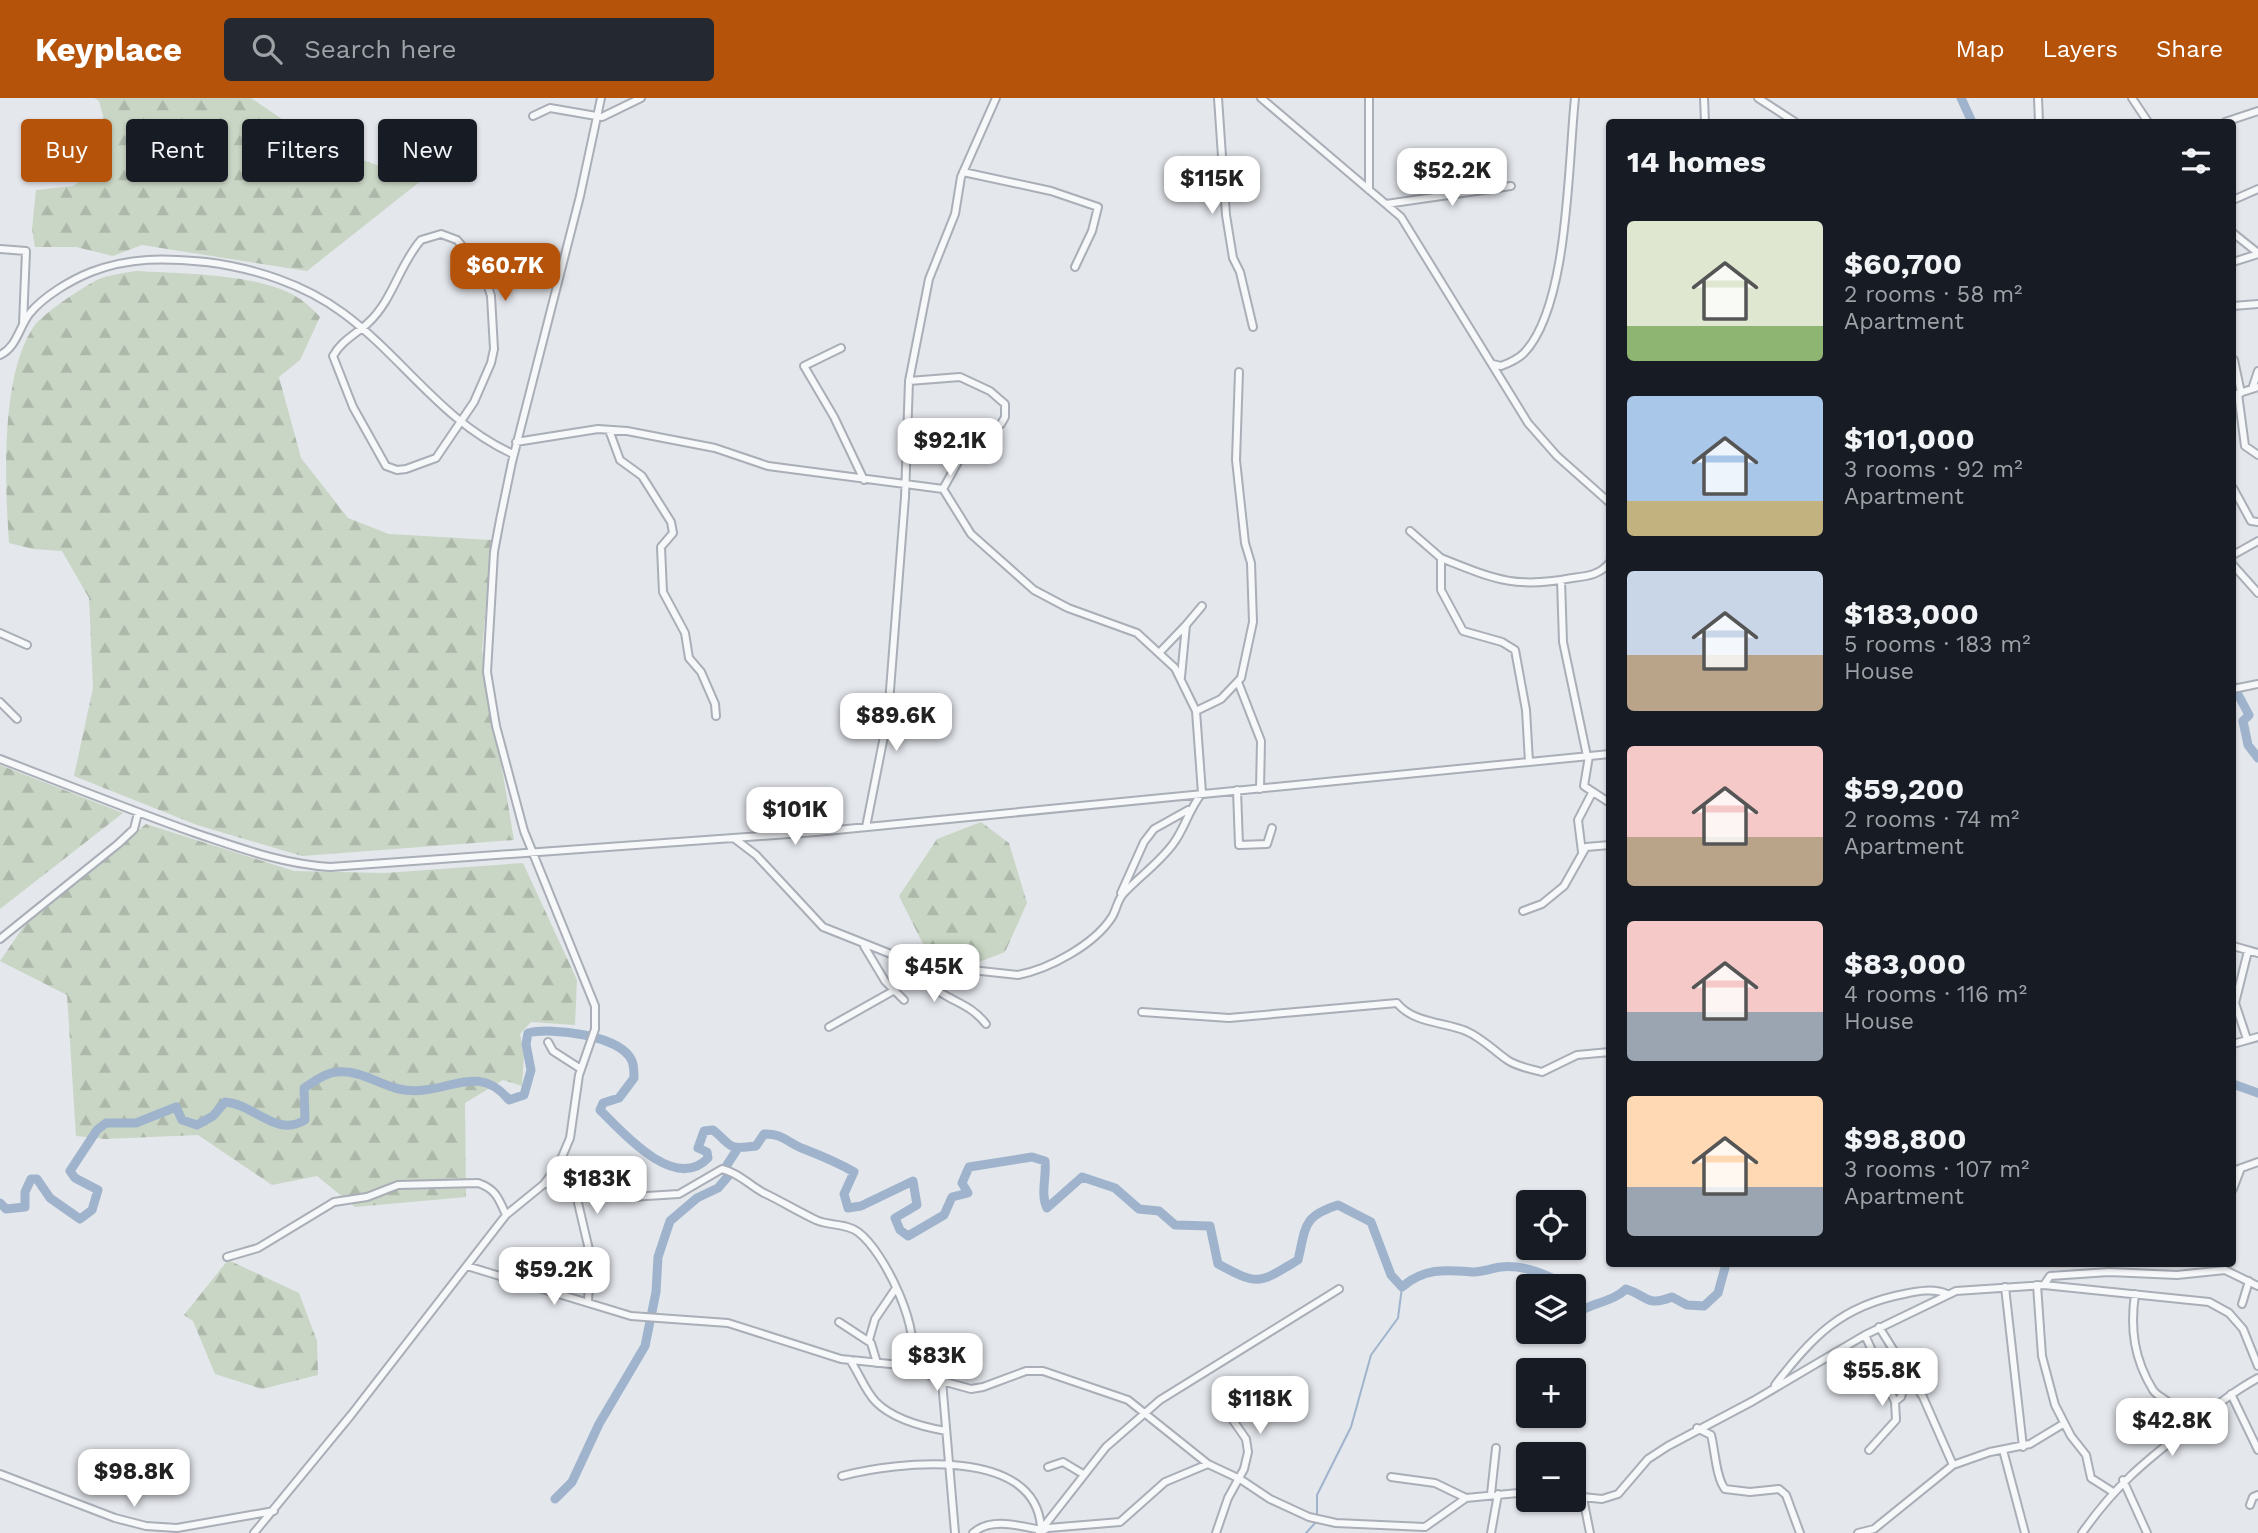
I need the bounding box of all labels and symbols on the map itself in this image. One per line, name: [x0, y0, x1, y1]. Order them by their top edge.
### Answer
pin: $52.2K: [1395, 148, 1509, 208]
pin: $115K: [1163, 156, 1261, 216]
pin: $60.7K: [448, 244, 562, 303]
pin: $92.1K: [893, 418, 1007, 478]
pin: $89.6K: [839, 694, 953, 753]
pin: $101K: [746, 788, 844, 847]
pin: $45K: [893, 944, 975, 1004]
pin: $183K: [548, 1156, 646, 1216]
pin: $59.2K: [497, 1248, 611, 1307]
pin: $83K: [896, 1334, 978, 1393]
pin: $55.8K: [1825, 1348, 1939, 1408]
pin: $118K: [1211, 1376, 1309, 1436]
pin: $42.8K: [2115, 1398, 2229, 1458]
pin: $98.8K: [77, 1450, 191, 1509]

